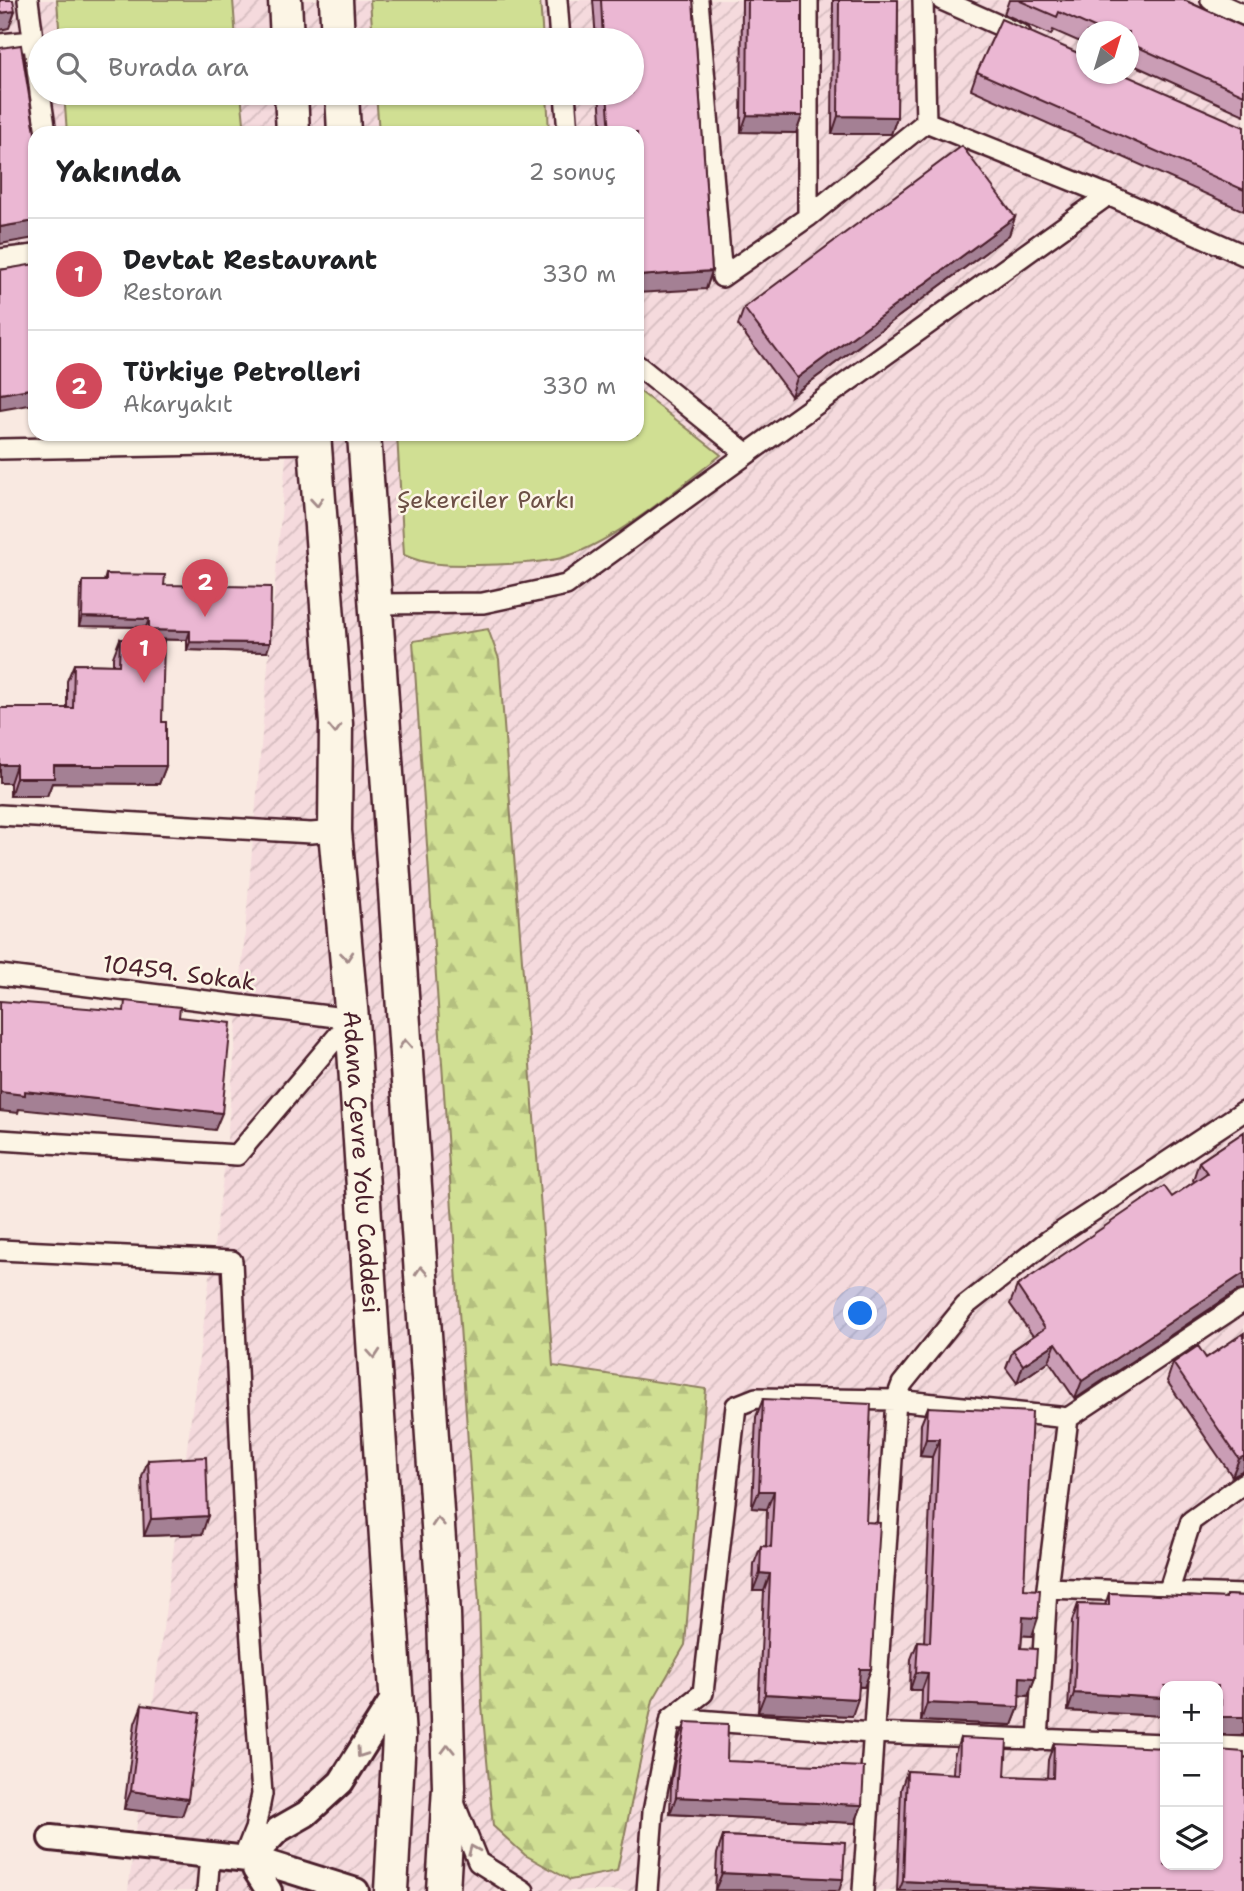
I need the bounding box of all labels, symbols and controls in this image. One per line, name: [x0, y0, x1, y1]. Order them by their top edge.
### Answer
north arrow: [1076, 21, 1139, 84]
search box: [28, 28, 644, 105]
icon: search: [52, 48, 90, 86]
text: Burada ara: [108, 49, 249, 84]
text: Yakında: [56, 151, 181, 192]
text: 2 sonuç: [529, 157, 616, 187]
text: Devtat Restaurant: [123, 242, 377, 277]
text: 1: [74, 259, 84, 289]
text: 330 m: [542, 259, 616, 289]
text: Restoran: [123, 277, 223, 307]
text: Türkiye Petrolleri: [123, 354, 361, 389]
text: 2: [71, 371, 87, 401]
text: 330 m: [542, 371, 616, 401]
text: Akaryakıt: [123, 389, 233, 419]
park label: Şekerciler Parkı: [397, 484, 575, 516]
one-way arrow: [309, 497, 324, 508]
pin: 2: [182, 559, 228, 617]
pin: 1: [121, 625, 167, 683]
one-way arrow: [327, 724, 343, 735]
street label: 10459. Sokak: [100, 948, 258, 998]
one-way arrow: [339, 951, 354, 962]
street label: Adana Çevre Yolu Caddesi: [335, 1010, 387, 1315]
one-way arrow: [398, 1038, 413, 1049]
one-way arrow: [413, 1265, 428, 1276]
your location: [843, 1296, 877, 1330]
one-way arrow: [366, 1349, 381, 1360]
one-way arrow: [431, 1516, 446, 1527]
map controls: [1160, 1681, 1223, 1870]
button: +: [1160, 1681, 1223, 1744]
one-way arrow: [440, 1744, 455, 1755]
button: −: [1160, 1744, 1223, 1807]
one-way arrow: [357, 1745, 369, 1758]
button: layers: [1160, 1807, 1223, 1870]
one-way arrow: [468, 1844, 482, 1856]

